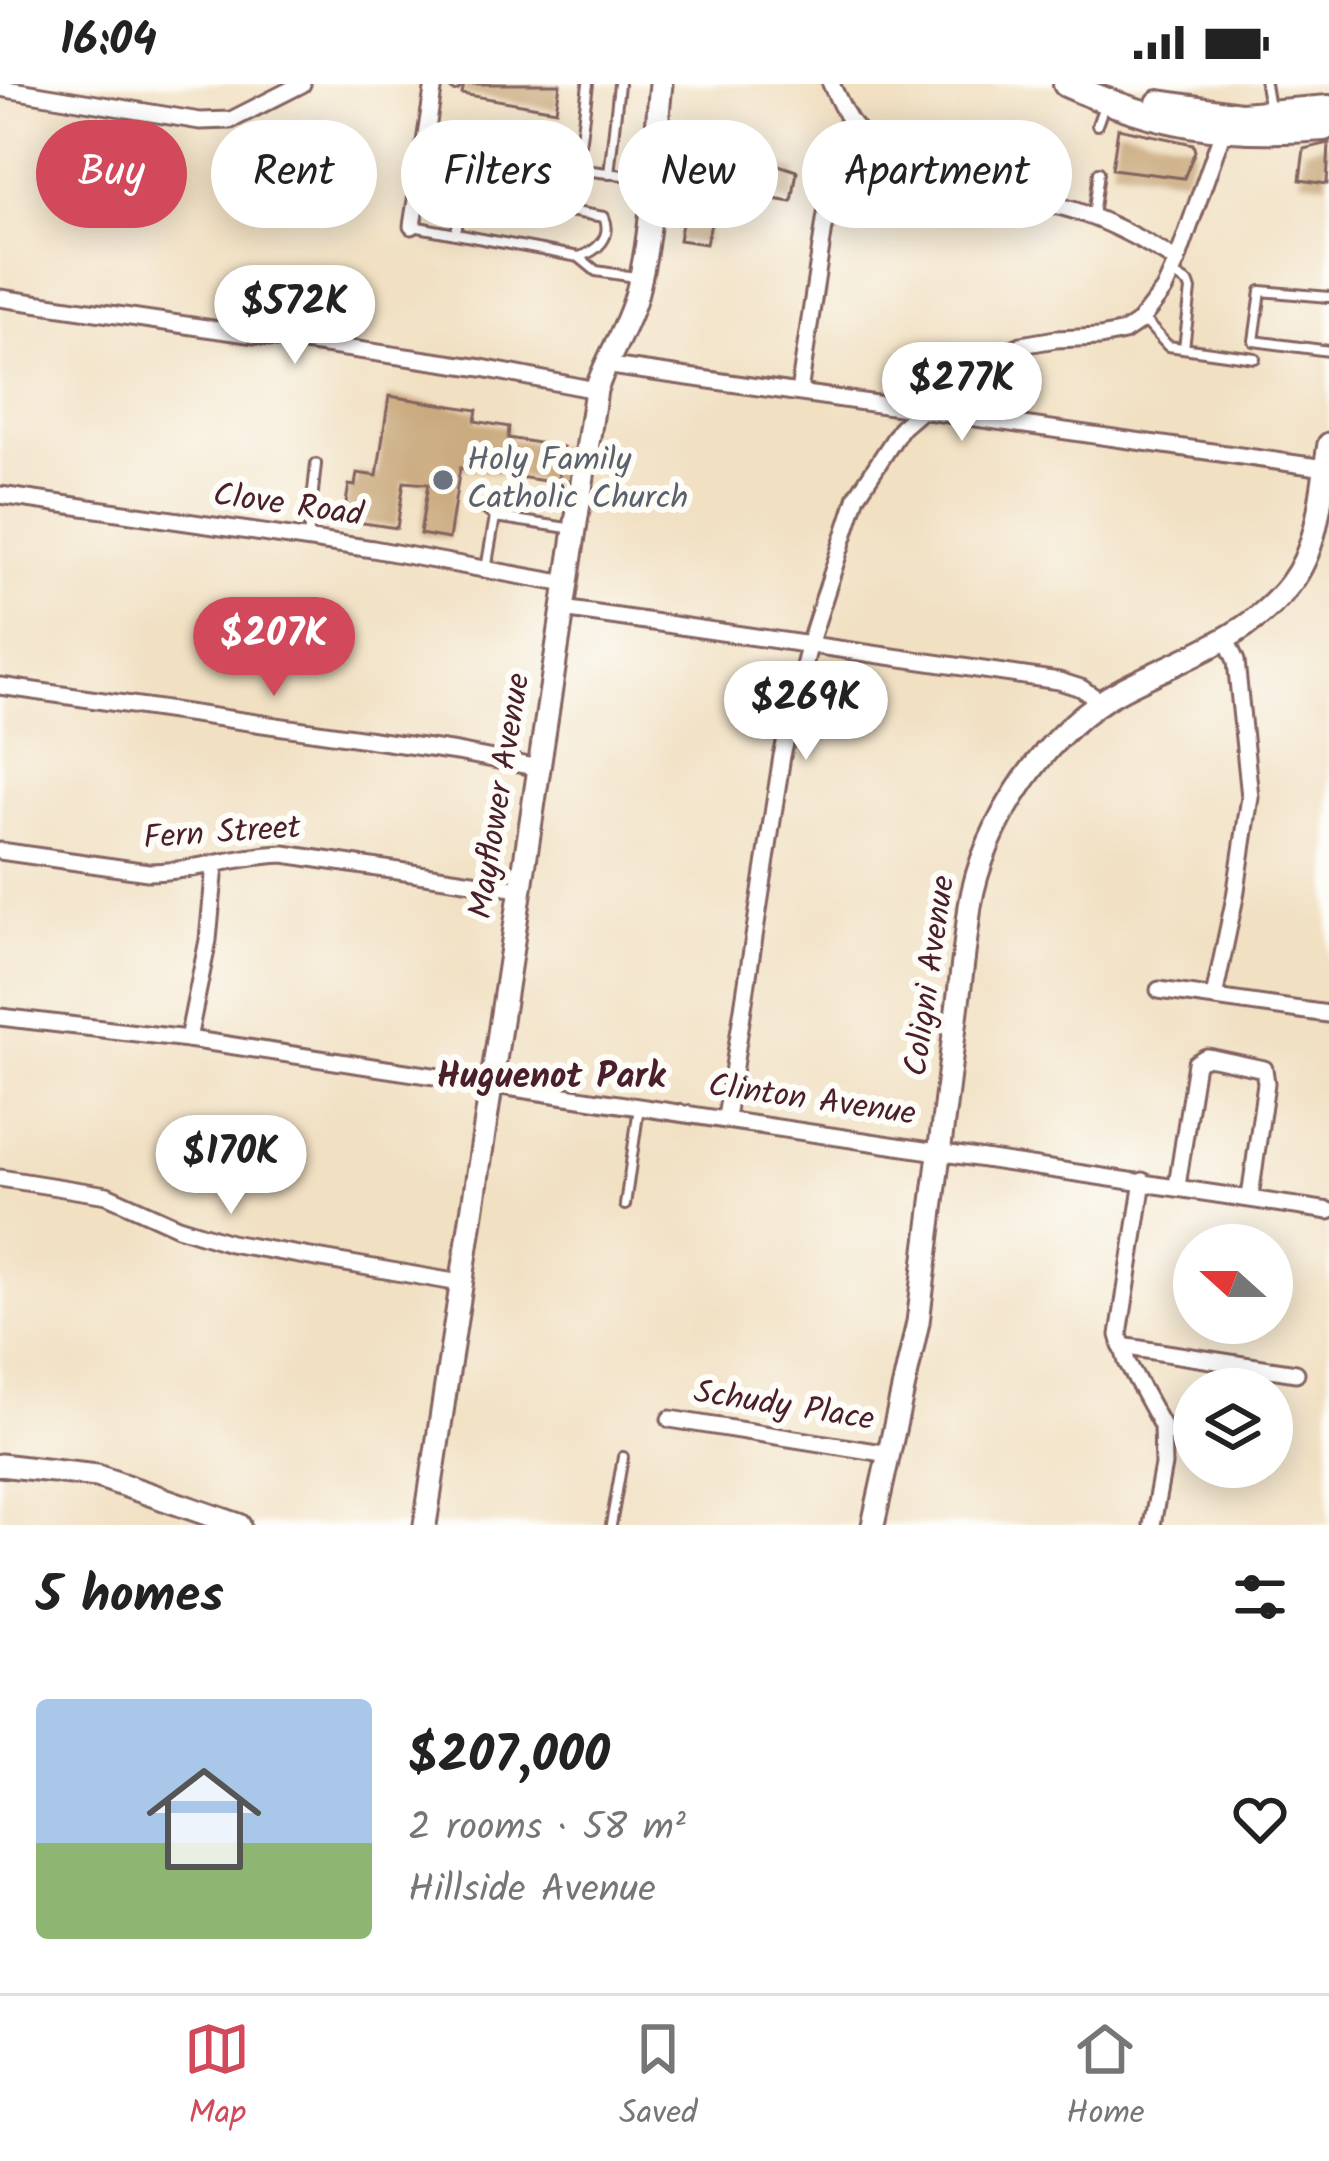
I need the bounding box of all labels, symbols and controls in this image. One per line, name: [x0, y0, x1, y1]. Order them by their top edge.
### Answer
text: 16:04: [60, 6, 157, 78]
chip: Buy: [36, 120, 187, 228]
chip: Rent: [211, 120, 377, 228]
chip: Filters: [401, 120, 594, 228]
chip: New: [618, 120, 778, 228]
chip: Apartment: [802, 120, 1072, 228]
pin: $572K: [211, 265, 379, 367]
text: $572K: [241, 273, 349, 335]
pin: $277K: [878, 342, 1046, 444]
text: $277K: [909, 350, 1015, 412]
place label: Holy Family Catholic Church: [467, 435, 688, 526]
marker: Holy Family Catholic Church: [430, 467, 456, 493]
street label: Clove Road: [210, 469, 368, 543]
pin: $207K: [190, 597, 358, 699]
text: $207K: [220, 605, 328, 667]
pin: $269K: [722, 661, 890, 763]
street label: Mayflower Avenue: [455, 669, 547, 923]
text: $269K: [751, 669, 861, 731]
street label: Fern Street: [142, 802, 304, 866]
street label: Coligni Avenue: [891, 872, 971, 1080]
district label: Huguenot Park: [437, 1049, 667, 1106]
street label: Clinton Avenue: [705, 1060, 919, 1142]
pin: $170K: [147, 1115, 315, 1217]
text: $170K: [183, 1123, 279, 1185]
north arrow: [1173, 1224, 1293, 1344]
map controls: [1173, 1224, 1293, 1488]
street label: Schudy Place: [690, 1367, 878, 1447]
button: layers: [1173, 1368, 1293, 1488]
text: 5 homes: [36, 1557, 224, 1638]
icon: filters: [1227, 1564, 1293, 1630]
text: $207,000: [408, 1717, 610, 1798]
icon: home: [132, 1747, 276, 1891]
icon: heart: [1227, 1786, 1293, 1852]
text: 2 rooms · 58 m²: [408, 1798, 686, 1860]
text: Hillside Avenue: [408, 1860, 656, 1922]
tab: Map: [184, 2016, 250, 2141]
tab: Saved: [619, 2016, 698, 2141]
tab: Home: [1066, 2016, 1145, 2141]

